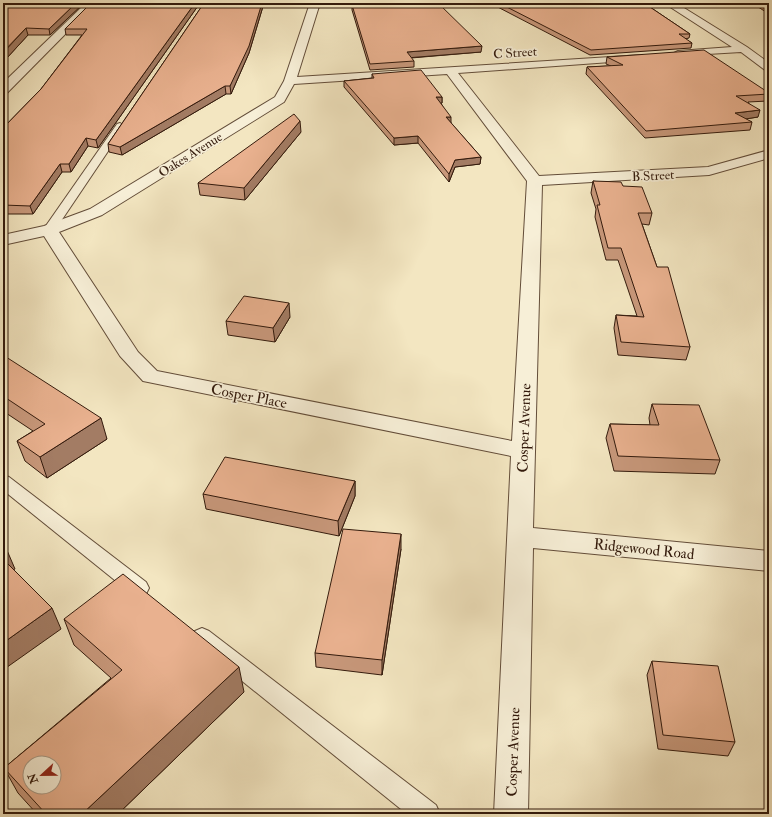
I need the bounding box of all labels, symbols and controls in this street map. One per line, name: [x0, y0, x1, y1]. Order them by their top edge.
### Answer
street label: C Street: [493, 43, 537, 62]
street label: Oakes Avenue: [156, 129, 226, 181]
street label: B Street: [631, 167, 675, 185]
street label: Cosper Place: [209, 380, 289, 414]
street label: Cosper Avenue: [513, 383, 537, 473]
street label: Ridgewood Road: [593, 535, 696, 564]
street label: Cosper Avenue: [502, 707, 526, 797]
north arrow: [22, 755, 62, 795]
text: N: [25, 770, 41, 786]

